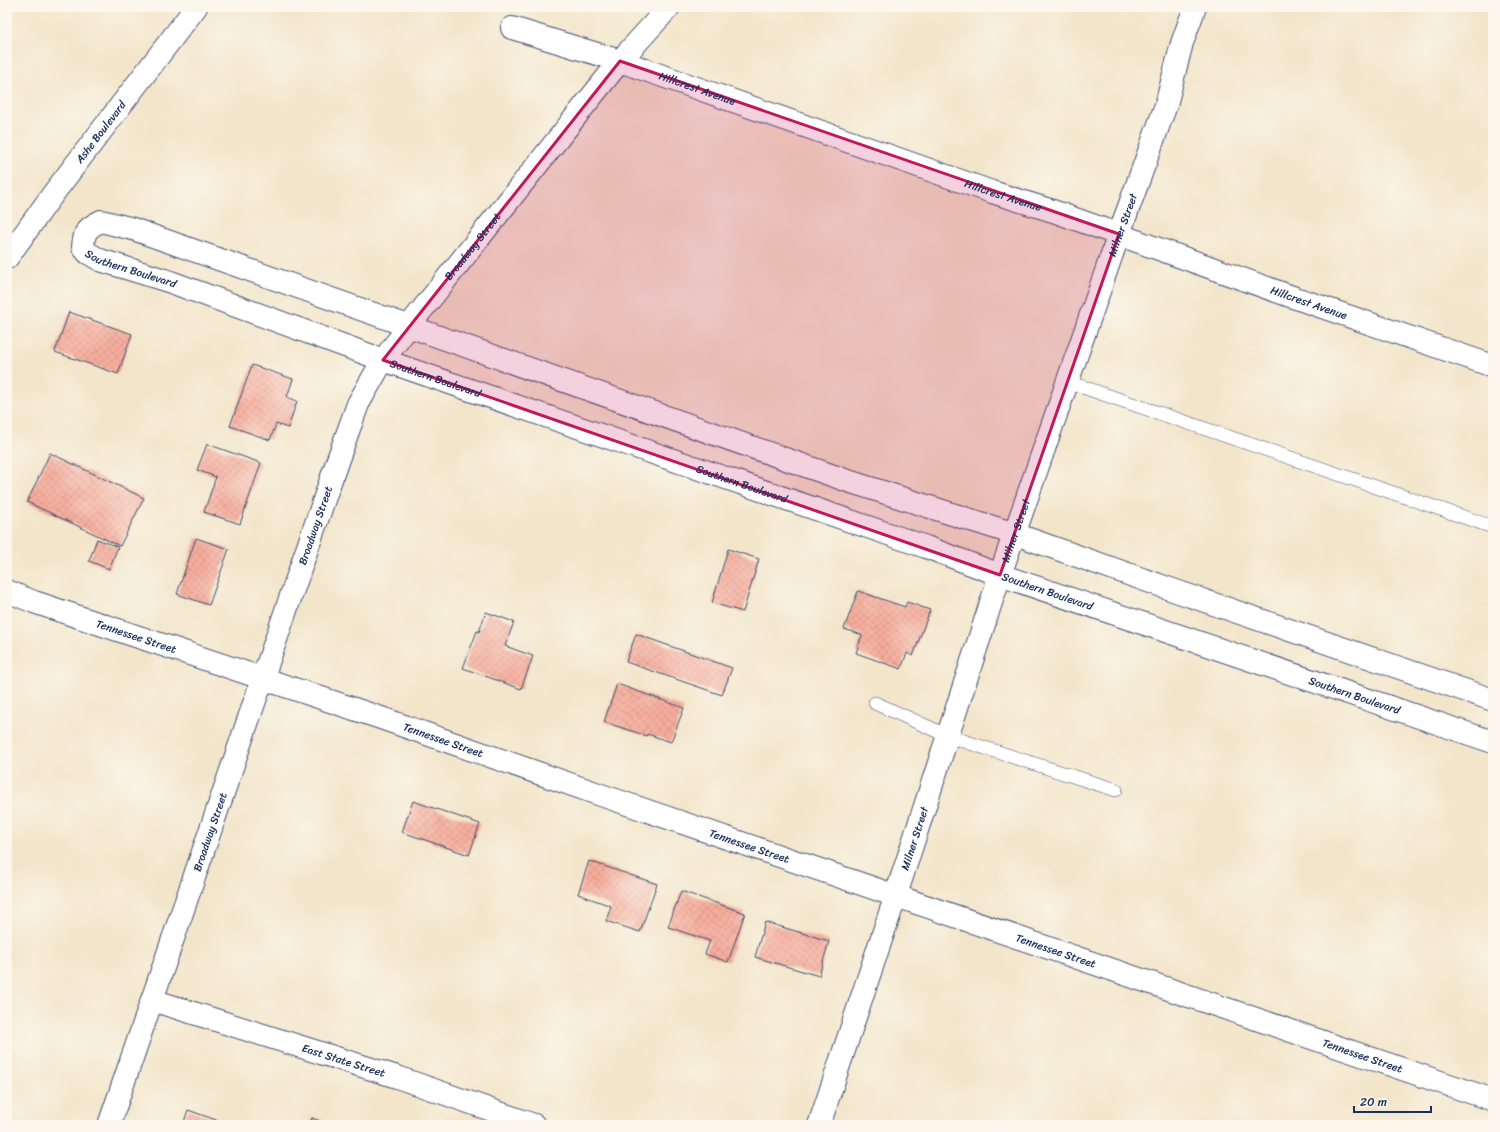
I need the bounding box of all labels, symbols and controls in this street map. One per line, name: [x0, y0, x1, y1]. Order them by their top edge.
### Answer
street label: Hillcrest Avenue: [656, 66, 739, 111]
street label: Ashe Boulevard: [70, 95, 131, 168]
street label: Hillcrest Avenue: [962, 174, 1045, 217]
street label: Milner Street: [1102, 190, 1143, 259]
street label: Broadway Street: [439, 208, 506, 285]
street label: Southern Boulevard: [82, 244, 180, 293]
street label: Hillcrest Avenue: [1268, 280, 1350, 325]
street label: Southern Boulevard: [387, 354, 485, 403]
street label: Southern Boulevard: [694, 459, 791, 509]
street label: Broadway Street: [293, 483, 338, 568]
street label: Milner Street: [996, 496, 1035, 565]
street label: Southern Boulevard: [999, 567, 1097, 616]
street label: Tennessee Street: [94, 614, 179, 659]
street label: Southern Boulevard: [1306, 671, 1404, 720]
street label: Tennessee Street: [401, 717, 486, 763]
street label: Broadway Street: [187, 790, 232, 874]
street label: Milner Street: [895, 804, 934, 873]
street label: Tennessee Street: [707, 823, 792, 868]
street label: Tennessee Street: [1013, 928, 1099, 973]
street label: Tennessee Street: [1320, 1033, 1405, 1078]
street label: East State Street: [300, 1038, 388, 1082]
scale bar: [1354, 1088, 1431, 1114]
text: 20 m: [1360, 1091, 1387, 1113]

